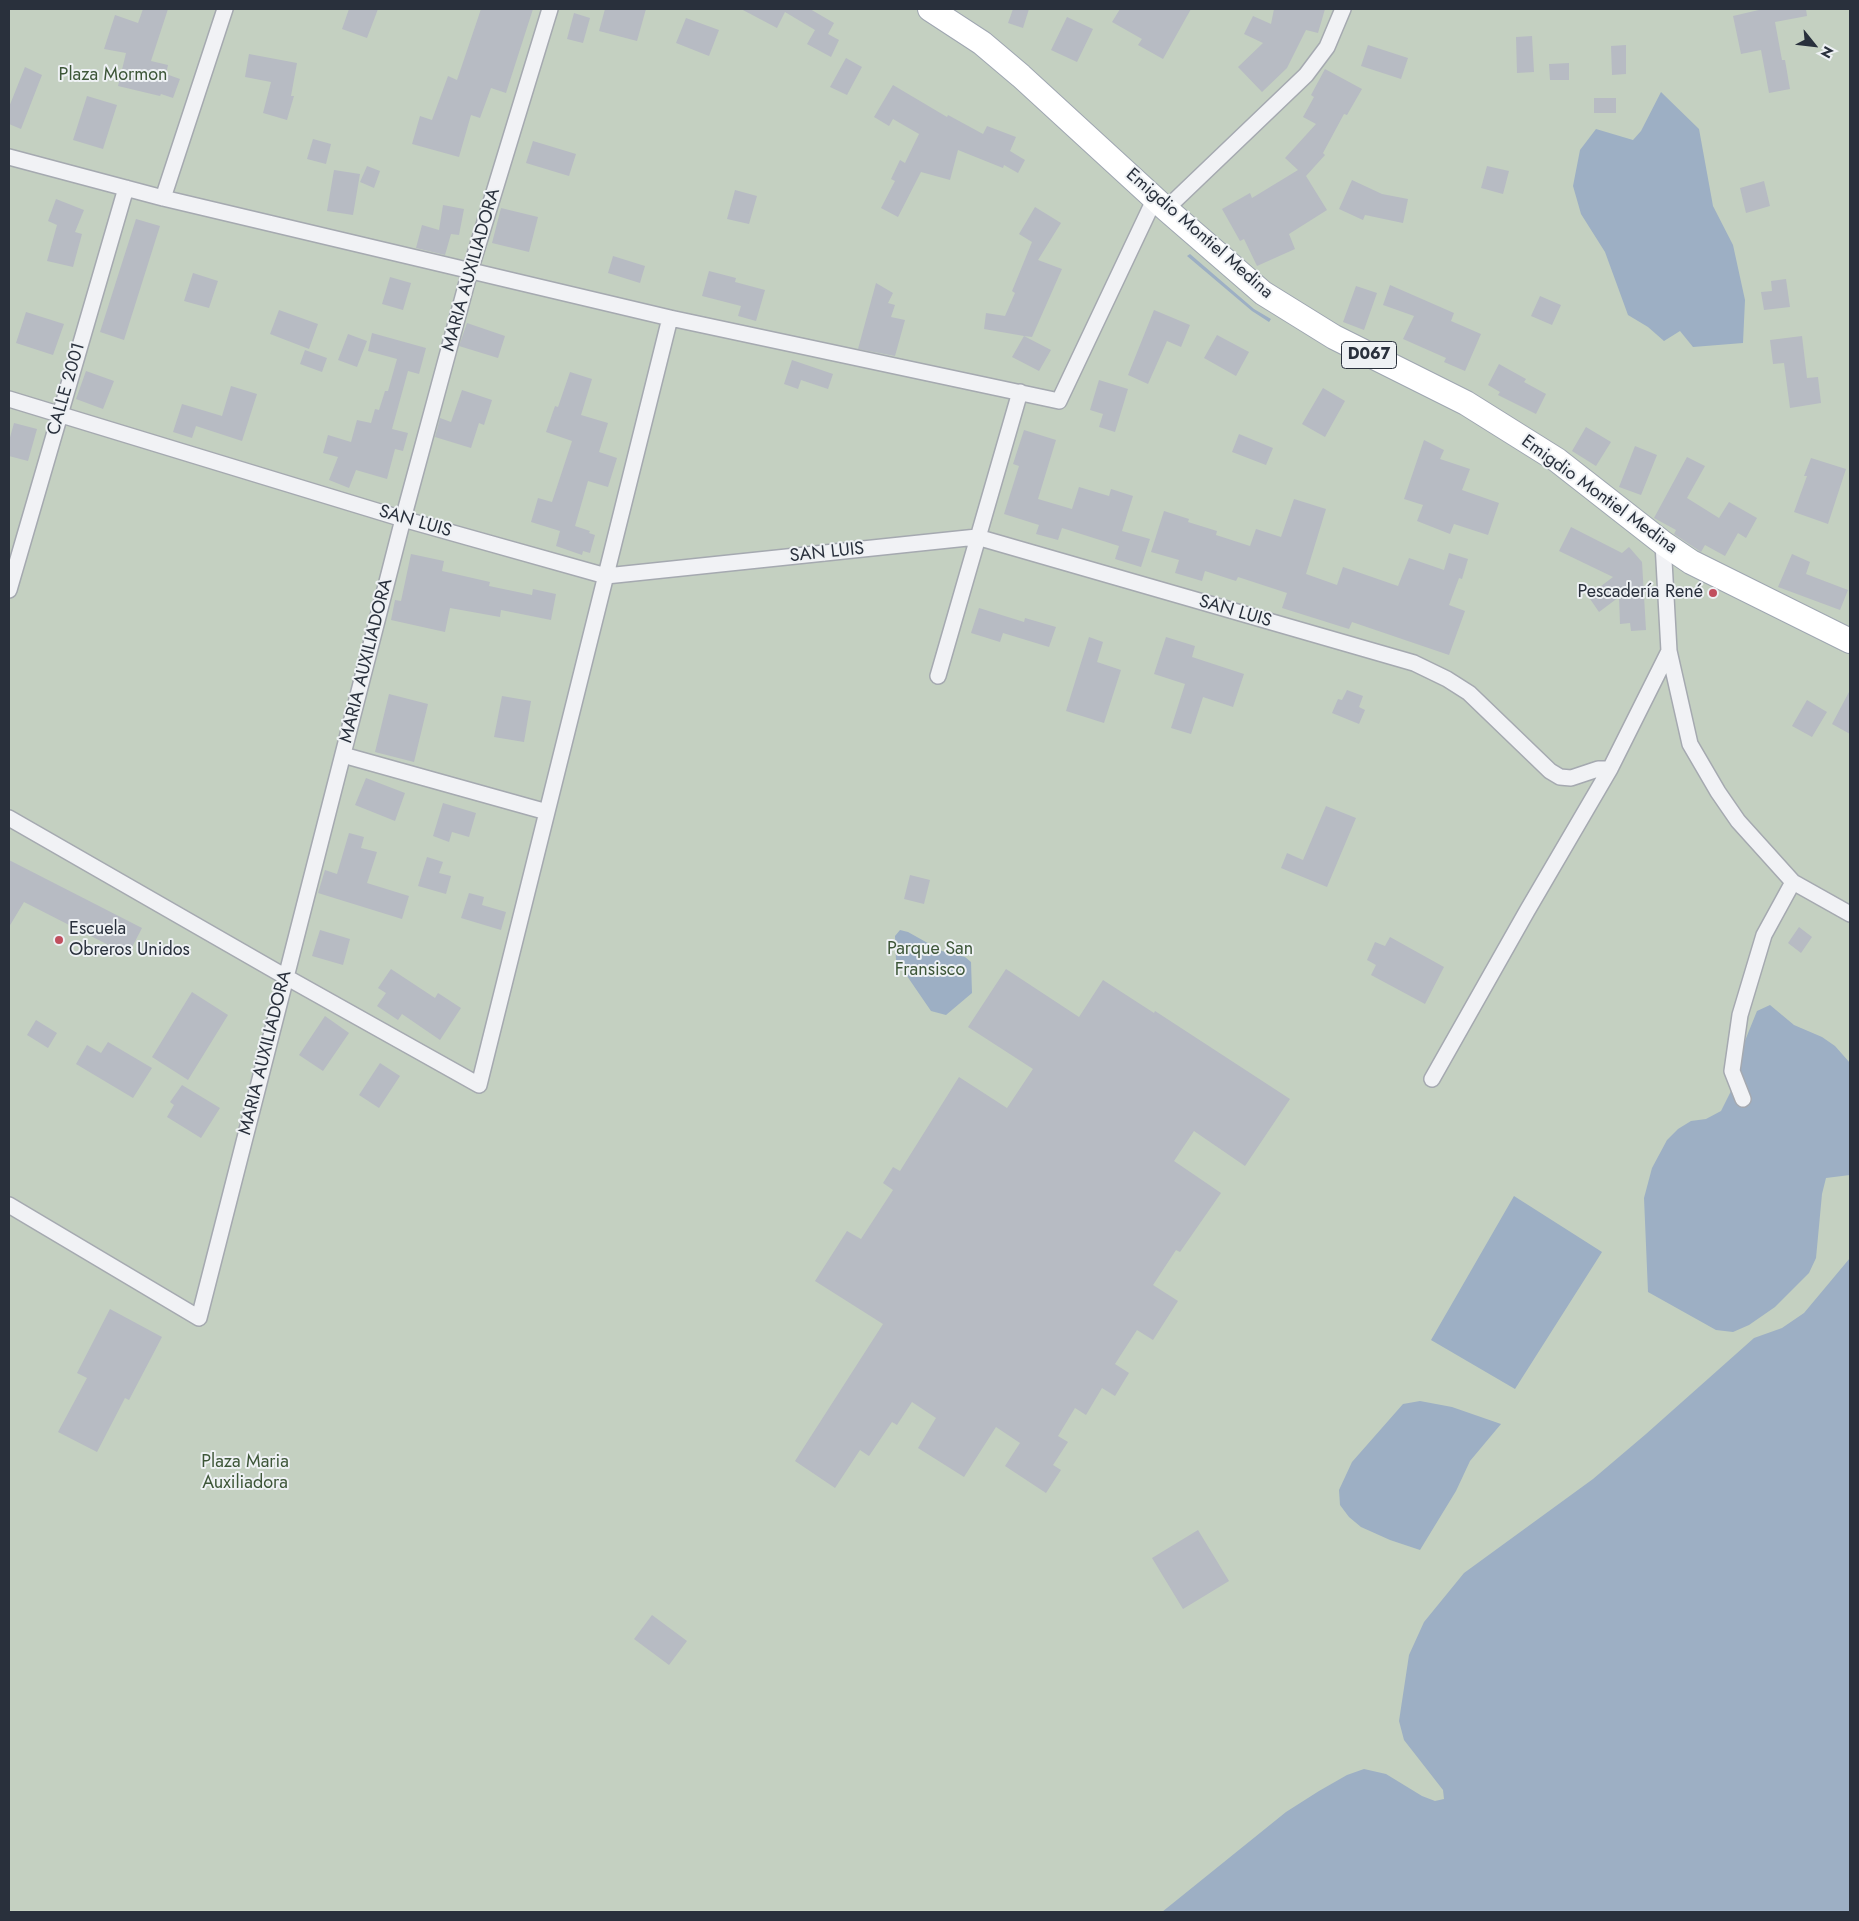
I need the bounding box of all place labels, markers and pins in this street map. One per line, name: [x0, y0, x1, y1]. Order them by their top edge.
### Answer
place label: Pescadería René: [1577, 582, 1703, 604]
marker: Pescadería René: [1707, 587, 1719, 599]
place label: Escuela Obreros Unidos: [69, 919, 190, 962]
marker: Escuela Obreros Unidos: [53, 934, 65, 946]

